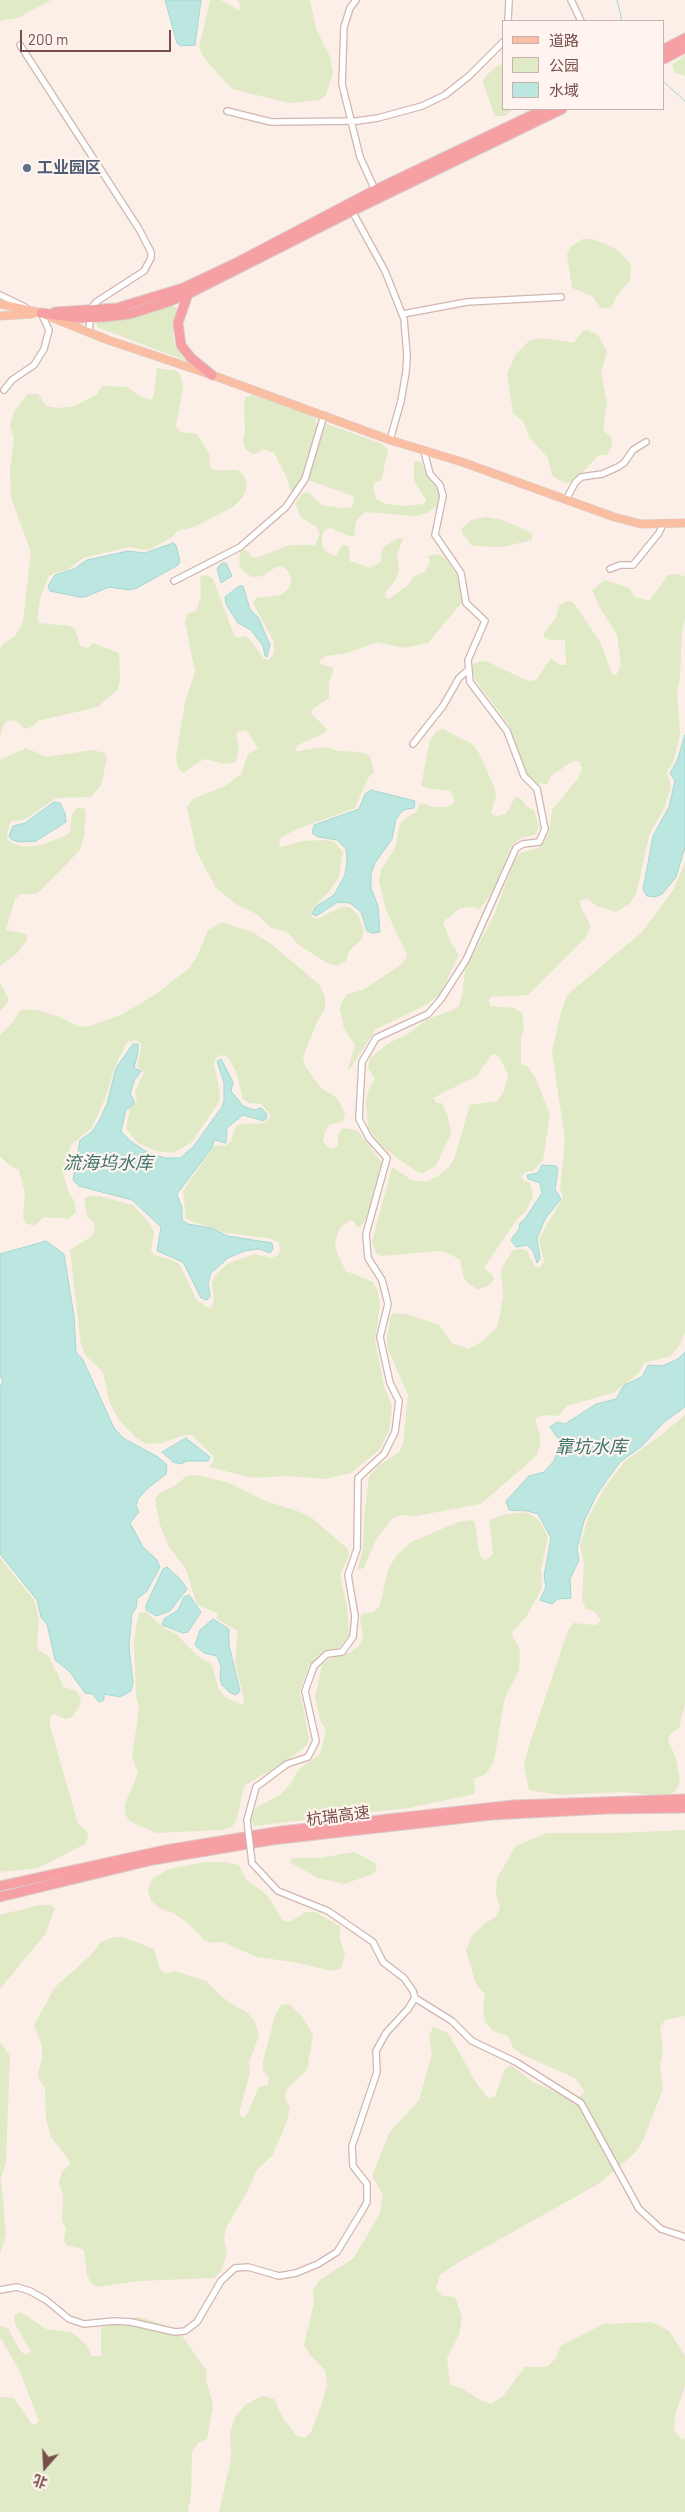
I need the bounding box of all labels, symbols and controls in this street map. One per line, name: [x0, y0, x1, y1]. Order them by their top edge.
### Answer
scale bar: [22, 20, 174, 52]
legend: [502, 20, 665, 110]
text: 200 m: [28, 30, 68, 48]
text: 道路: [549, 31, 579, 49]
text: 公园: [549, 56, 579, 74]
text: 水域: [549, 81, 579, 99]
place label: 工业园区: [37, 158, 101, 178]
marker: 工业园区: [21, 162, 33, 174]
water label: 流海坞水库: [63, 1152, 153, 1174]
water label: 靠坑水库: [555, 1436, 627, 1458]
street label: 杭瑞高速: [305, 1803, 371, 1829]
north arrow: [20, 2442, 70, 2492]
text: 北: [31, 2471, 49, 2492]

